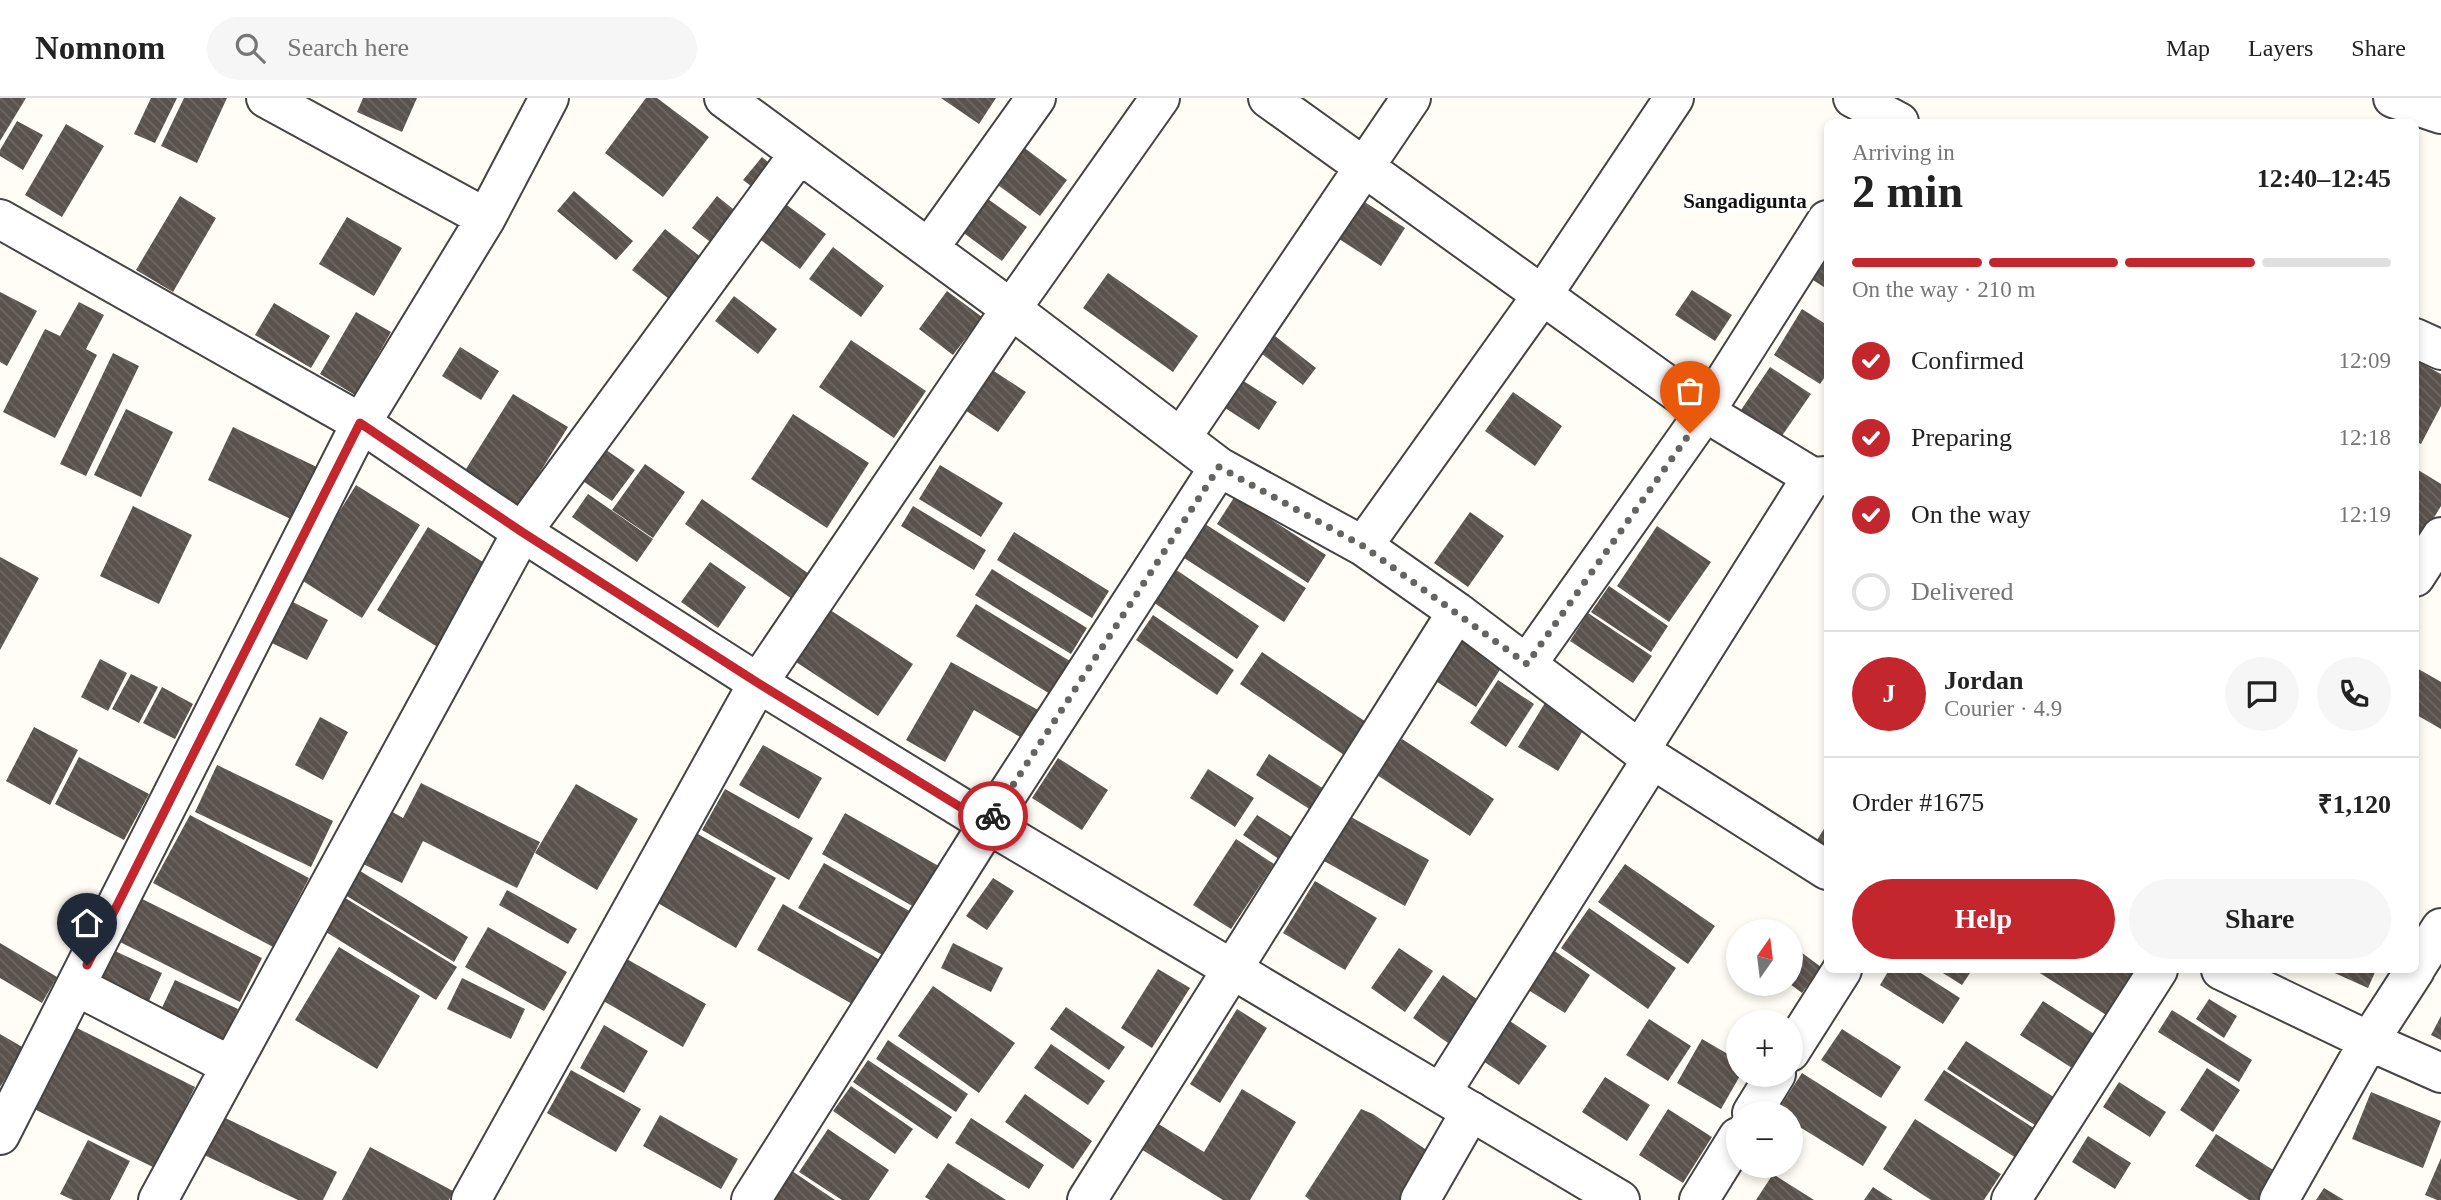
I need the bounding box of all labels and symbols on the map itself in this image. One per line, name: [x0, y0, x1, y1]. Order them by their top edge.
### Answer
district label: Sangadigunta: [1683, 189, 1807, 213]
pin: [1660, 361, 1720, 433]
courier: [958, 781, 1028, 851]
pin: [57, 893, 117, 965]
north arrow: [1726, 919, 1802, 996]

